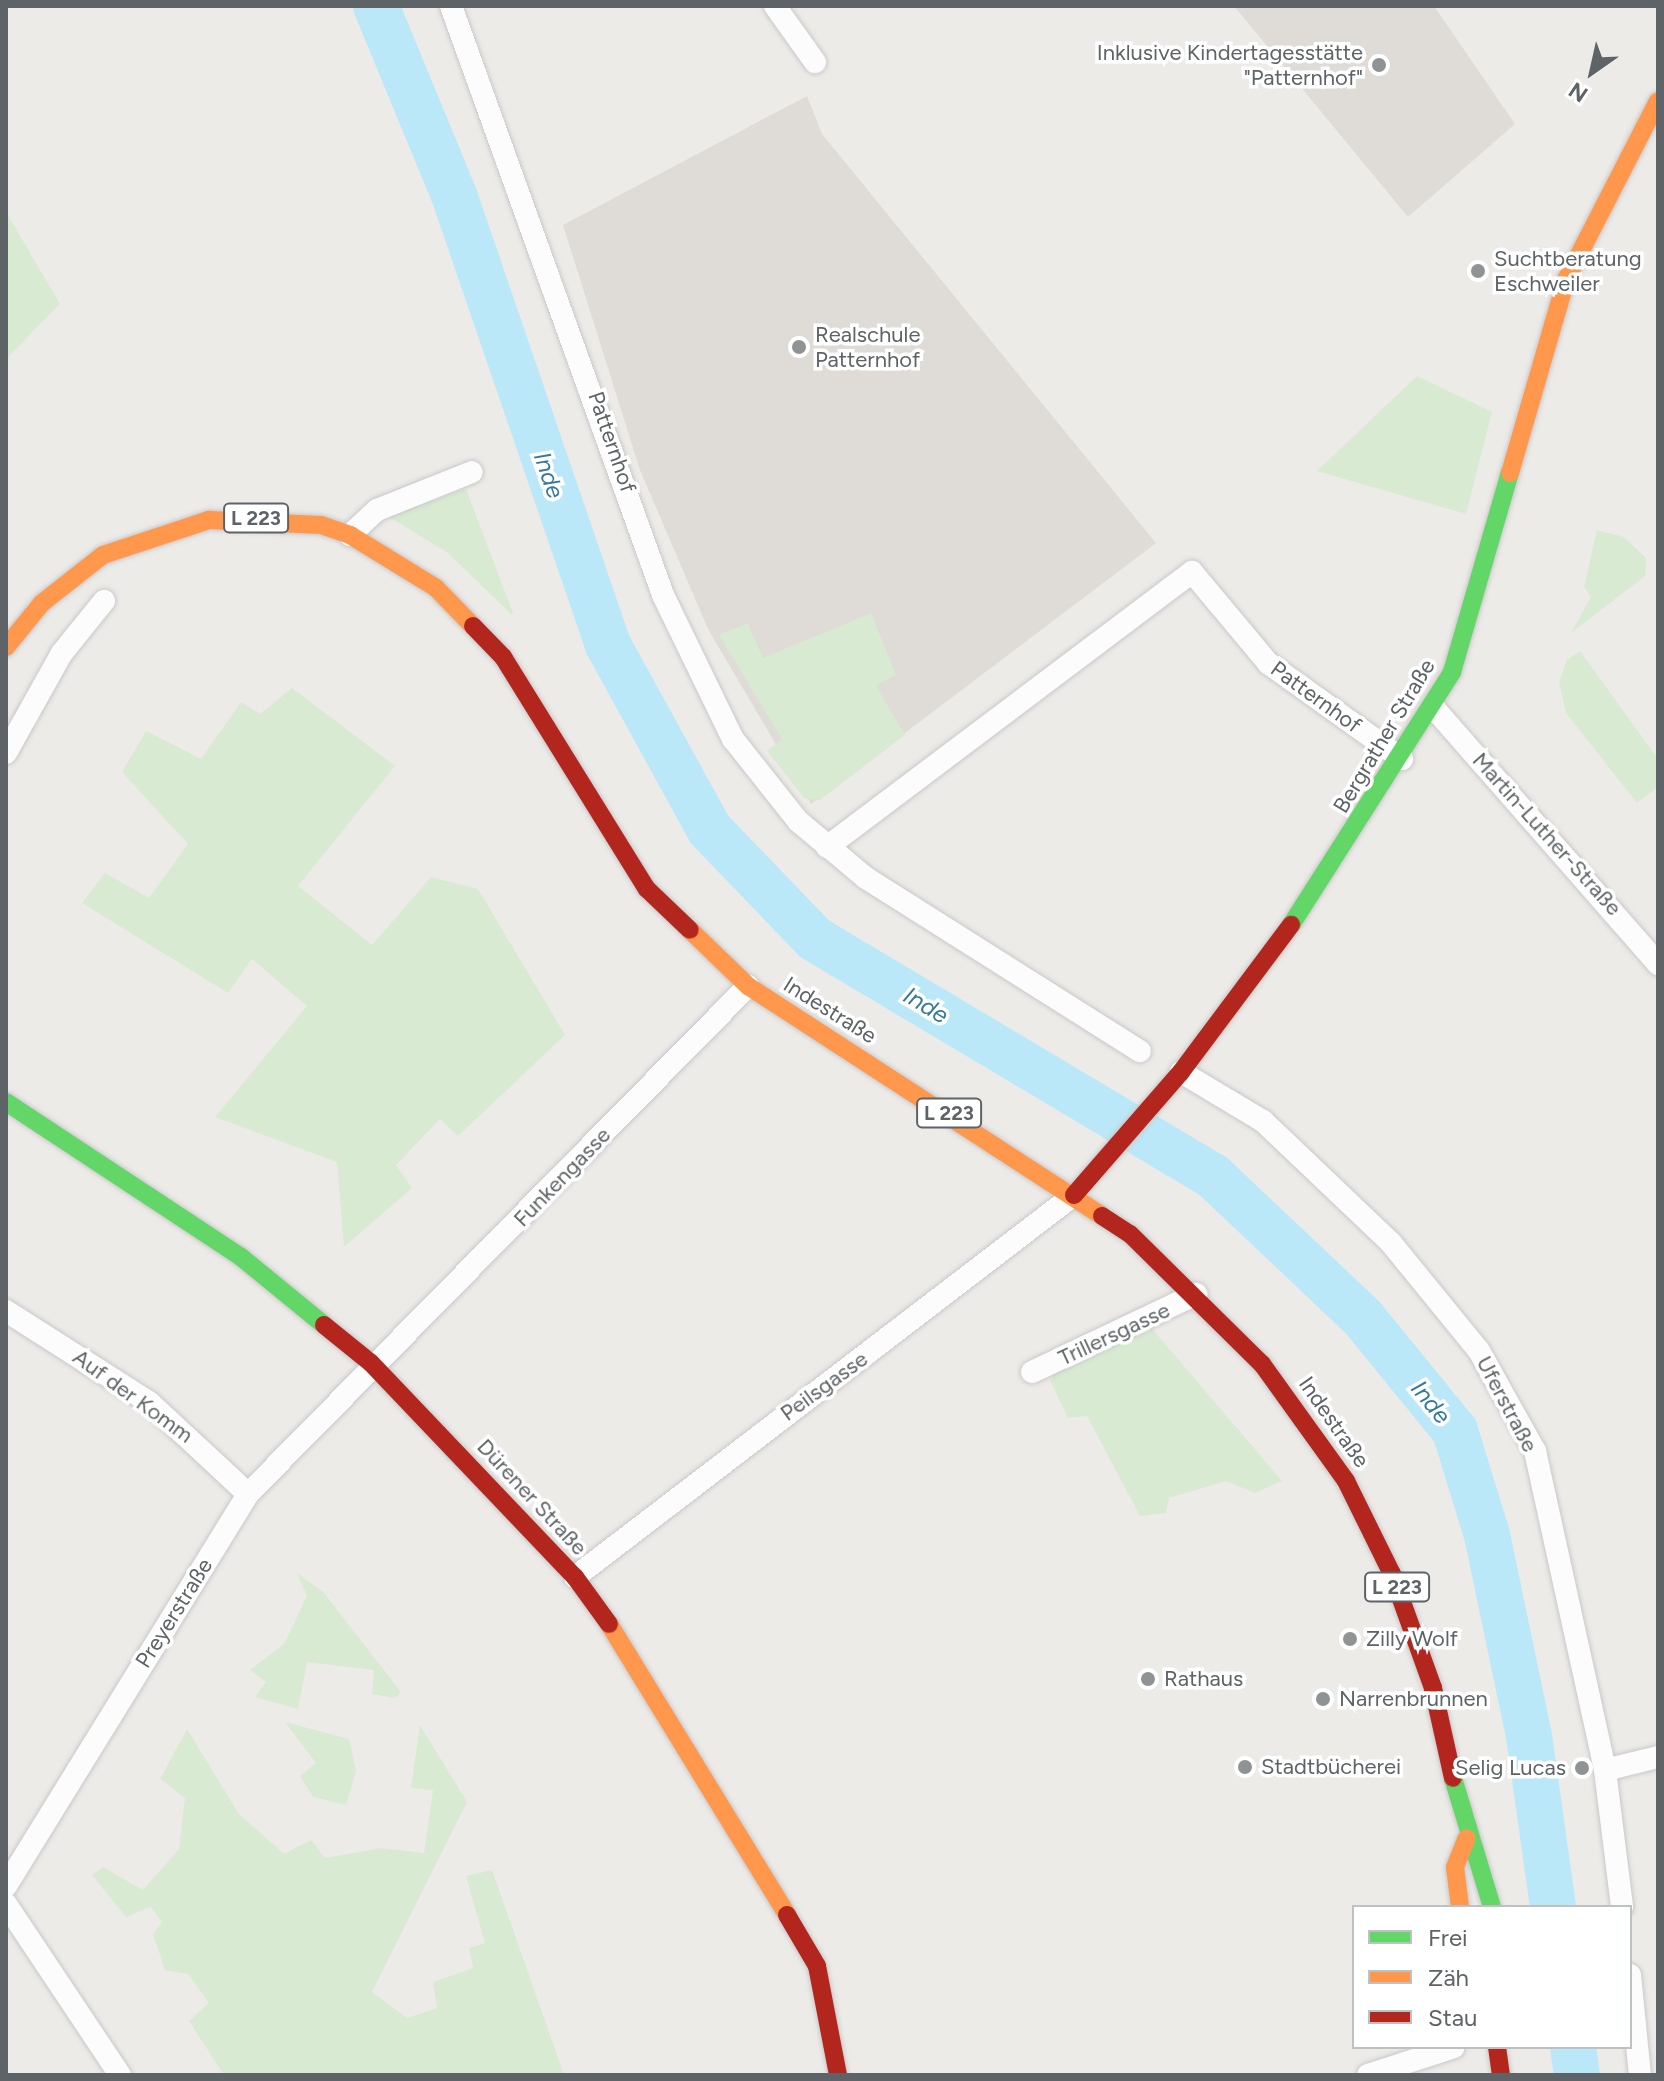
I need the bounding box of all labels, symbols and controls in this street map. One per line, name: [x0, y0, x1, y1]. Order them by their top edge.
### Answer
north arrow: [1552, 32, 1632, 112]
place label: Inklusive Kindertagesstätte "Patternhof": [1097, 39, 1363, 90]
marker: Inklusive Kindertagesstätte "Patternhof": [1370, 56, 1388, 74]
text: N: [1564, 76, 1593, 108]
place label: Suchtberatung Eschweiler: [1494, 245, 1642, 296]
marker: Suchtberatung Eschweiler: [1469, 262, 1487, 280]
place label: Realschule Patternhof: [815, 321, 920, 372]
marker: Realschule Patternhof: [790, 338, 808, 356]
street label: Patternhof: [582, 388, 642, 496]
water label: Inde: [528, 448, 570, 502]
road number: L 223: [222, 502, 290, 534]
street label: Bergrather Straße: [1328, 654, 1440, 818]
street label: Patternhof: [1266, 655, 1366, 739]
street label: Martin-Luther-Straße: [1467, 747, 1627, 921]
street label: Indestraße: [779, 971, 881, 1049]
water label: Inde: [898, 981, 954, 1029]
road number: L 223: [915, 1097, 983, 1129]
street label: Funkengasse: [508, 1122, 616, 1232]
street label: Trillersgasse: [1054, 1297, 1174, 1371]
street label: Auf der Komm: [68, 1344, 198, 1448]
street label: Peilsgasse: [775, 1346, 873, 1426]
street label: Uferstraße: [1471, 1352, 1543, 1456]
street label: Indestraße: [1293, 1372, 1375, 1472]
water label: Inde: [1405, 1375, 1457, 1429]
street label: Dürener Straße: [472, 1434, 592, 1560]
street label: Preyerstraße: [130, 1553, 218, 1673]
road number: L 223: [1363, 1571, 1431, 1603]
place label: Zilly Wolf: [1366, 1626, 1458, 1652]
marker: Zilly Wolf: [1341, 1630, 1359, 1648]
place label: Rathaus: [1164, 1666, 1243, 1692]
marker: Rathaus: [1139, 1670, 1157, 1688]
place label: Narrenbrunnen: [1339, 1686, 1488, 1712]
marker: Narrenbrunnen: [1314, 1690, 1332, 1708]
place label: Stadtbücherei: [1261, 1754, 1401, 1780]
place label: Selig Lucas: [1455, 1755, 1566, 1781]
marker: Stadtbücherei: [1236, 1758, 1254, 1776]
marker: Selig Lucas: [1573, 1759, 1591, 1777]
legend: [1352, 1905, 1632, 2049]
text: Frei: [1428, 1923, 1468, 1952]
text: Zäh: [1428, 1963, 1469, 1992]
text: Stau: [1428, 2003, 1477, 2032]

